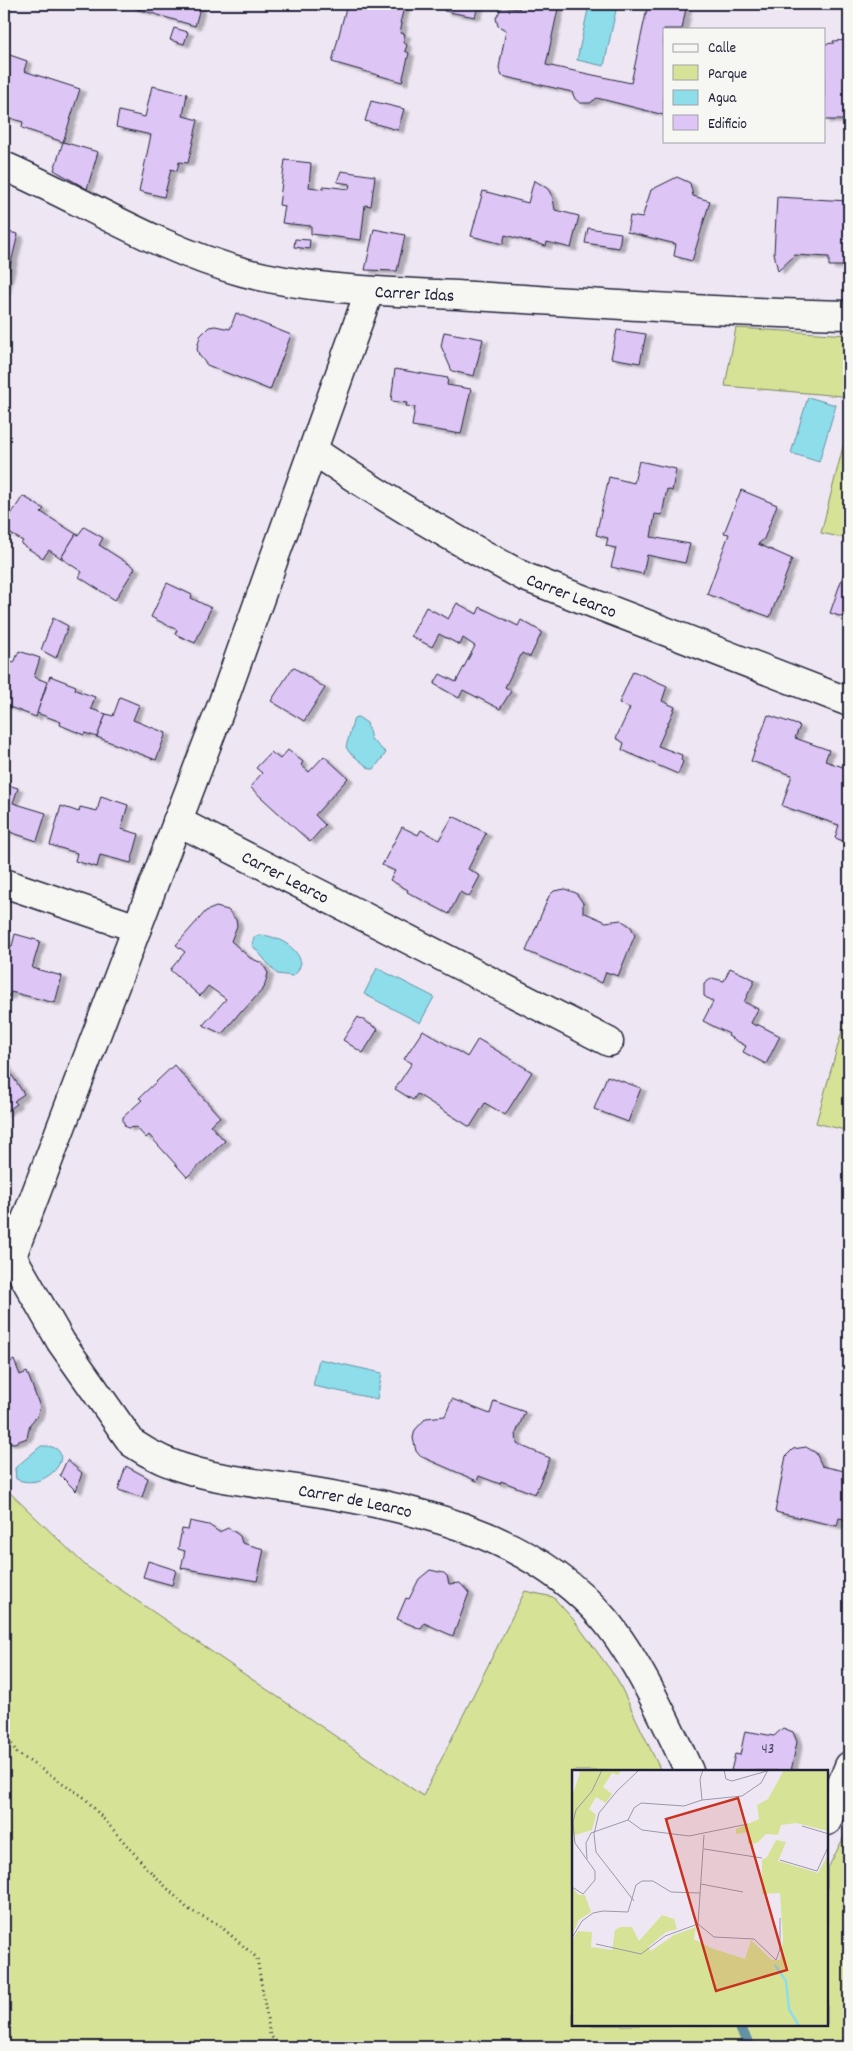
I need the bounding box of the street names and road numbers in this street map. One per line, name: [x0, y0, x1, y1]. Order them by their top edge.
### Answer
street label: Carrer Idas: [374, 281, 455, 310]
street label: Carrer Learco: [522, 569, 620, 626]
street label: Carrer Learco: [236, 846, 333, 912]
street label: Carrer de Learco: [296, 1479, 415, 1526]

